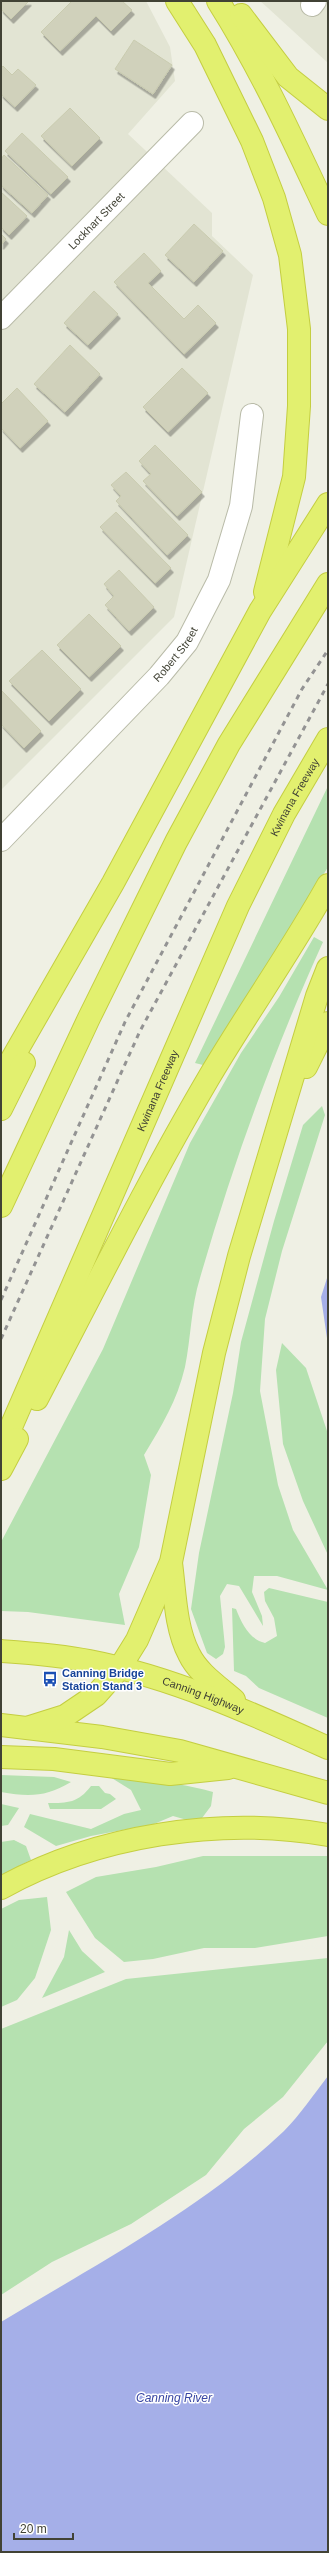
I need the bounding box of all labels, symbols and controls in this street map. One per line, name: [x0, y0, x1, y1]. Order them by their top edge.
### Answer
street label: Lockhart Street: [66, 190, 127, 252]
street label: Robert Street: [151, 625, 200, 684]
street label: Kwinana Freeway: [268, 756, 322, 838]
street label: Kwinana Freeway: [135, 1048, 181, 1133]
place label: Canning Bridge Station Stand 3: [62, 1667, 144, 1692]
bus stop icon: Canning Bridge Station Stand 3: [41, 1670, 59, 1688]
street label: Canning Highway: [161, 1675, 246, 1716]
water label: Canning River: [136, 2391, 213, 2405]
scale bar: [14, 2515, 73, 2541]
text: 20 m: [20, 2522, 47, 2536]

